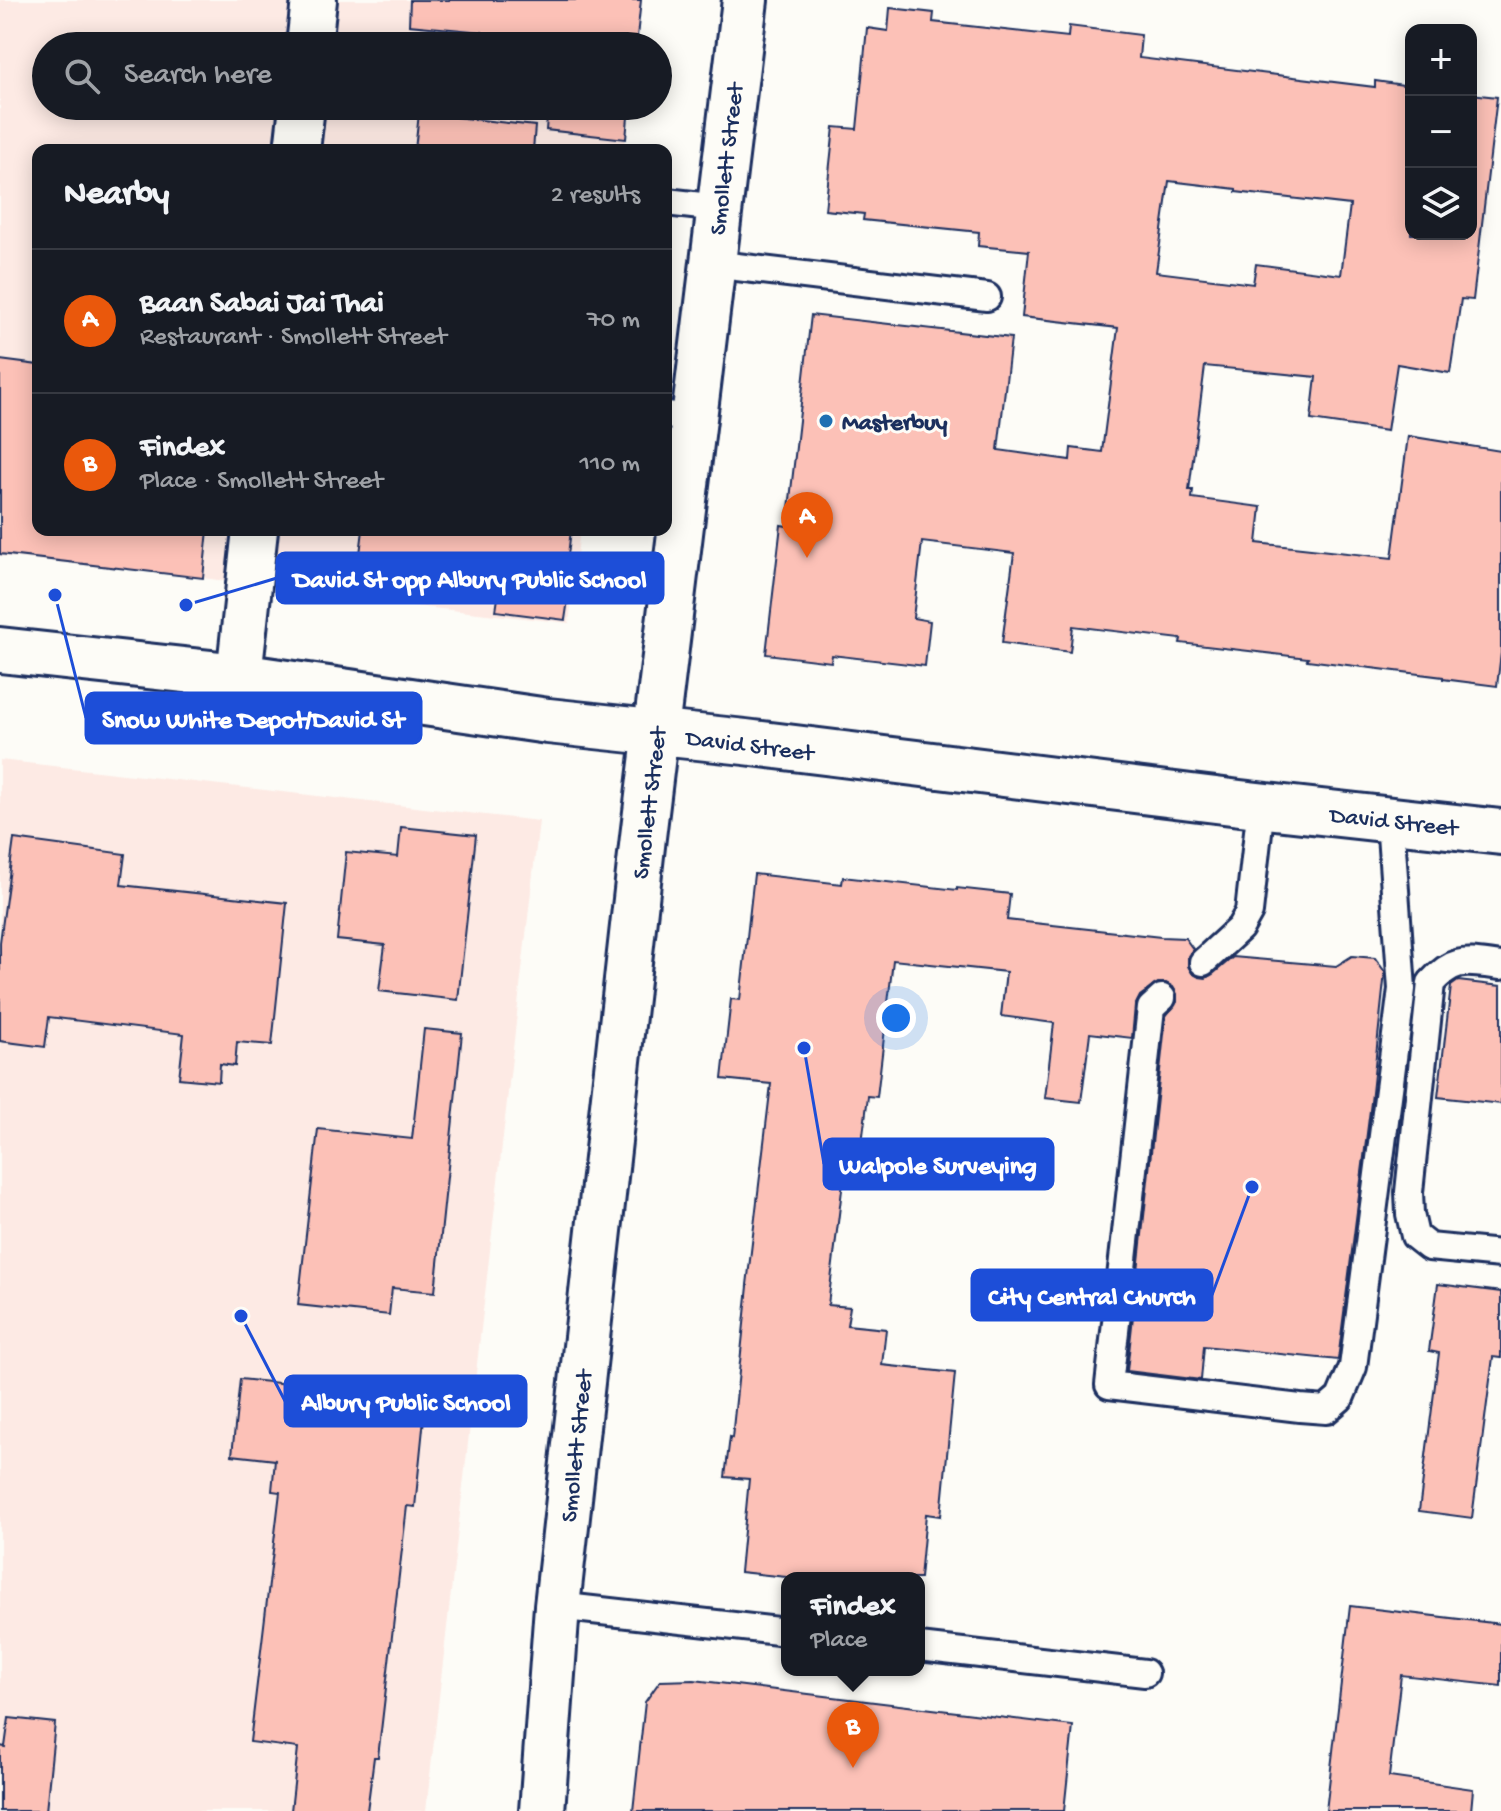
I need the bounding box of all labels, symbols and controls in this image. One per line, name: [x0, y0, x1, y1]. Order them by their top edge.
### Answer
map controls: [1405, 24, 1477, 240]
button: +: [1405, 24, 1477, 96]
search box: [32, 32, 672, 120]
icon: search: [60, 54, 104, 98]
text: Search here: [124, 59, 272, 94]
street label: Smollett Street: [705, 80, 752, 237]
button: −: [1405, 96, 1477, 168]
button: layers: [1405, 168, 1477, 240]
text: Nearby: [64, 176, 169, 216]
text: 2 results: [551, 181, 640, 212]
text: Baan Sabai Jai Thai: [140, 288, 384, 323]
text: A: [82, 306, 98, 337]
text: 70 m: [587, 306, 640, 337]
text: Restaurant · Smollett Street: [140, 323, 447, 354]
place label: Masterbuy: [842, 410, 947, 439]
marker: Masterbuy: [817, 412, 835, 430]
text: Findex: [140, 432, 225, 467]
text: B: [83, 450, 97, 481]
text: 110 m: [580, 450, 640, 481]
text: Place · Smollett Street: [140, 467, 383, 498]
pin: A: [781, 492, 833, 558]
callout: David St opp Albury Public School: [277, 553, 663, 603]
text: David St opp Albury Public School: [291, 567, 647, 598]
callout: Snow White Depot/David St: [86, 693, 421, 743]
text: Snow White Depot/David St: [102, 707, 406, 738]
street label: Smollett Street: [628, 724, 675, 881]
street label: David Street: [682, 725, 817, 770]
street label: David Street: [1326, 802, 1461, 845]
your location: [876, 998, 916, 1038]
callout: Walpole Surveying: [824, 1139, 1053, 1189]
text: Walpole Surveying: [838, 1153, 1037, 1184]
callout: City Central Church: [972, 1270, 1212, 1320]
text: City Central Church: [988, 1284, 1196, 1315]
street label: Smollett Street: [556, 1367, 601, 1524]
callout: Albury Public School: [285, 1376, 526, 1426]
text: Albury Public School: [300, 1390, 511, 1421]
popup: [781, 1572, 925, 1676]
text: Findex: [811, 1591, 895, 1626]
text: Place: [811, 1626, 867, 1657]
pin: B: [827, 1702, 879, 1768]

